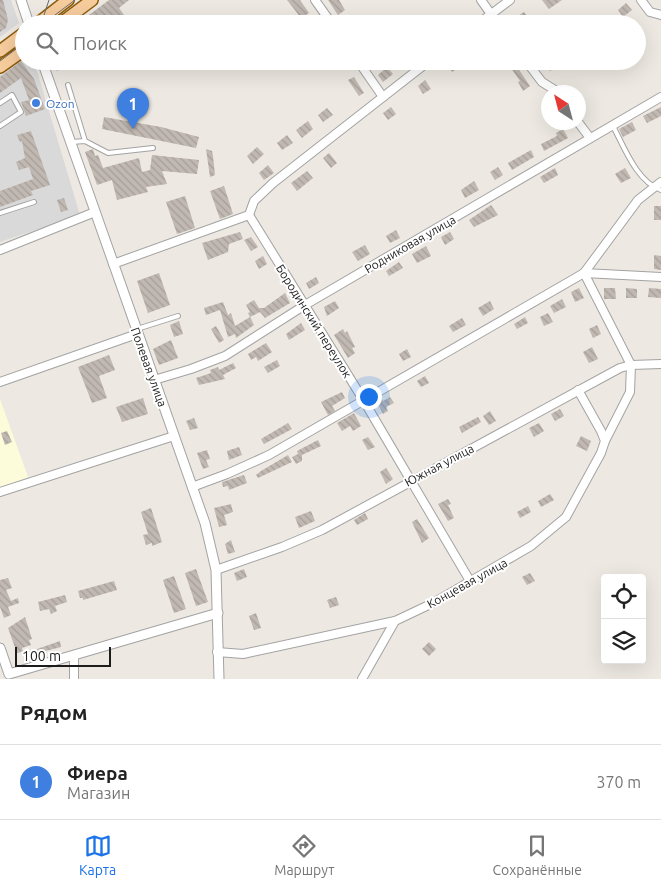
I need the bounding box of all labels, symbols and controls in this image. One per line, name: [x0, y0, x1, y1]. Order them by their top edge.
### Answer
search box: [15, 15, 646, 70]
icon: search: [33, 29, 61, 57]
text: Поиск: [73, 32, 127, 54]
north arrow: [541, 85, 586, 130]
pin: 1: [117, 88, 149, 129]
marker: Ozon: [30, 97, 42, 109]
place label: Ozon: [46, 97, 75, 110]
street label: Родниковая улица: [362, 213, 458, 275]
street label: Бородинский переулок: [274, 262, 354, 380]
street label: Полевая улица: [129, 325, 169, 409]
your location: [356, 384, 382, 410]
street label: Южная улица: [402, 441, 476, 489]
street label: Концевая улица: [425, 556, 509, 610]
map controls: [601, 574, 646, 664]
button: locate: [601, 574, 646, 619]
button: layers: [601, 619, 646, 664]
scale bar: [15, 644, 111, 667]
text: 100 m: [22, 648, 61, 664]
text: Рядом: [20, 700, 88, 724]
text: Фиера: [67, 762, 128, 784]
text: 1: [31, 773, 41, 791]
text: 370 m: [596, 773, 641, 791]
text: Магазин: [67, 784, 130, 802]
tab: Карта: [79, 832, 116, 878]
tab: Маршрут: [274, 832, 335, 878]
tab: Сохранённые: [493, 832, 582, 878]

